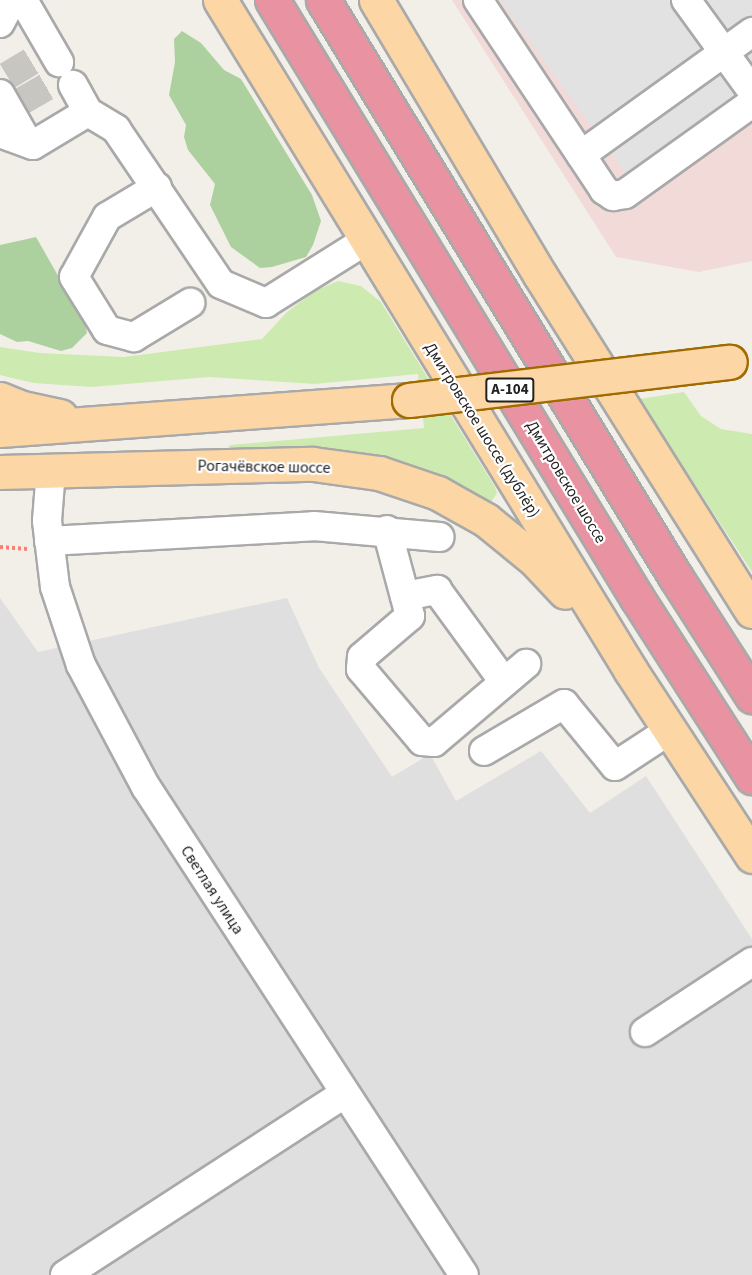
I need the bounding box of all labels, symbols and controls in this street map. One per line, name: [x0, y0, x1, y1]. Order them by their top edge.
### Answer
street label: Дмитровское шоссе (дублёр): [420, 339, 544, 521]
road number: А-104: [484, 378, 536, 402]
street label: Дмитровское шоссе: [522, 417, 610, 547]
street label: Рогачёвское шоссе: [197, 456, 331, 478]
street label: Светлая улица: [176, 842, 248, 938]

